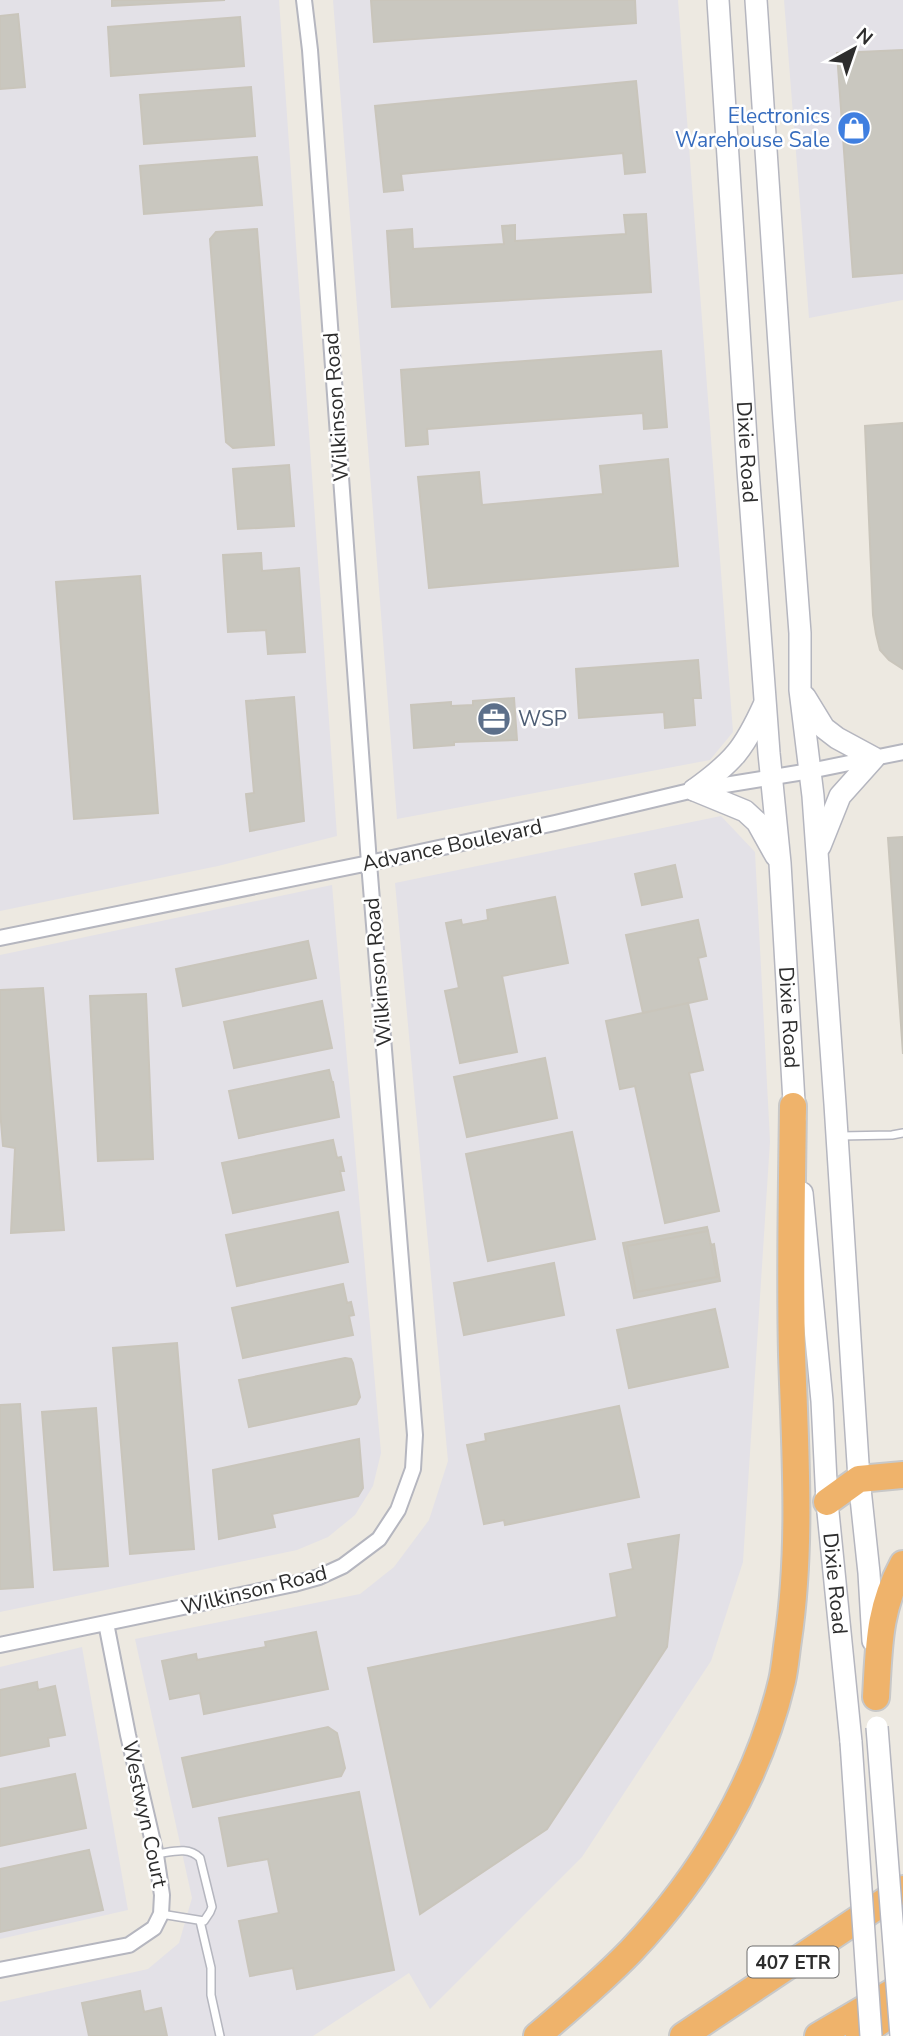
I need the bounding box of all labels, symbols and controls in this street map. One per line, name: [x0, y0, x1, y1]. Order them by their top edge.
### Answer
north arrow: [819, 14, 889, 84]
text: N: [850, 22, 878, 51]
place label: Electronics Warehouse Sale: [675, 102, 830, 154]
shop icon: Electronics Warehouse Sale: [835, 109, 873, 147]
street label: Wilkinson Road: [317, 331, 355, 483]
street label: Dixie Road: [730, 400, 764, 504]
office icon: WSP: [475, 700, 513, 738]
place label: WSP: [518, 705, 567, 733]
street label: Advance Boulevard: [359, 812, 545, 878]
street label: Wilkinson Road: [358, 896, 398, 1048]
street label: Dixie Road: [772, 966, 806, 1069]
street label: Dixie Road: [816, 1531, 854, 1636]
street label: Wilkinson Road: [178, 1558, 330, 1622]
street label: Westwyn Court: [116, 1738, 174, 1890]
road number: 407 ETR: [748, 1946, 838, 1978]

